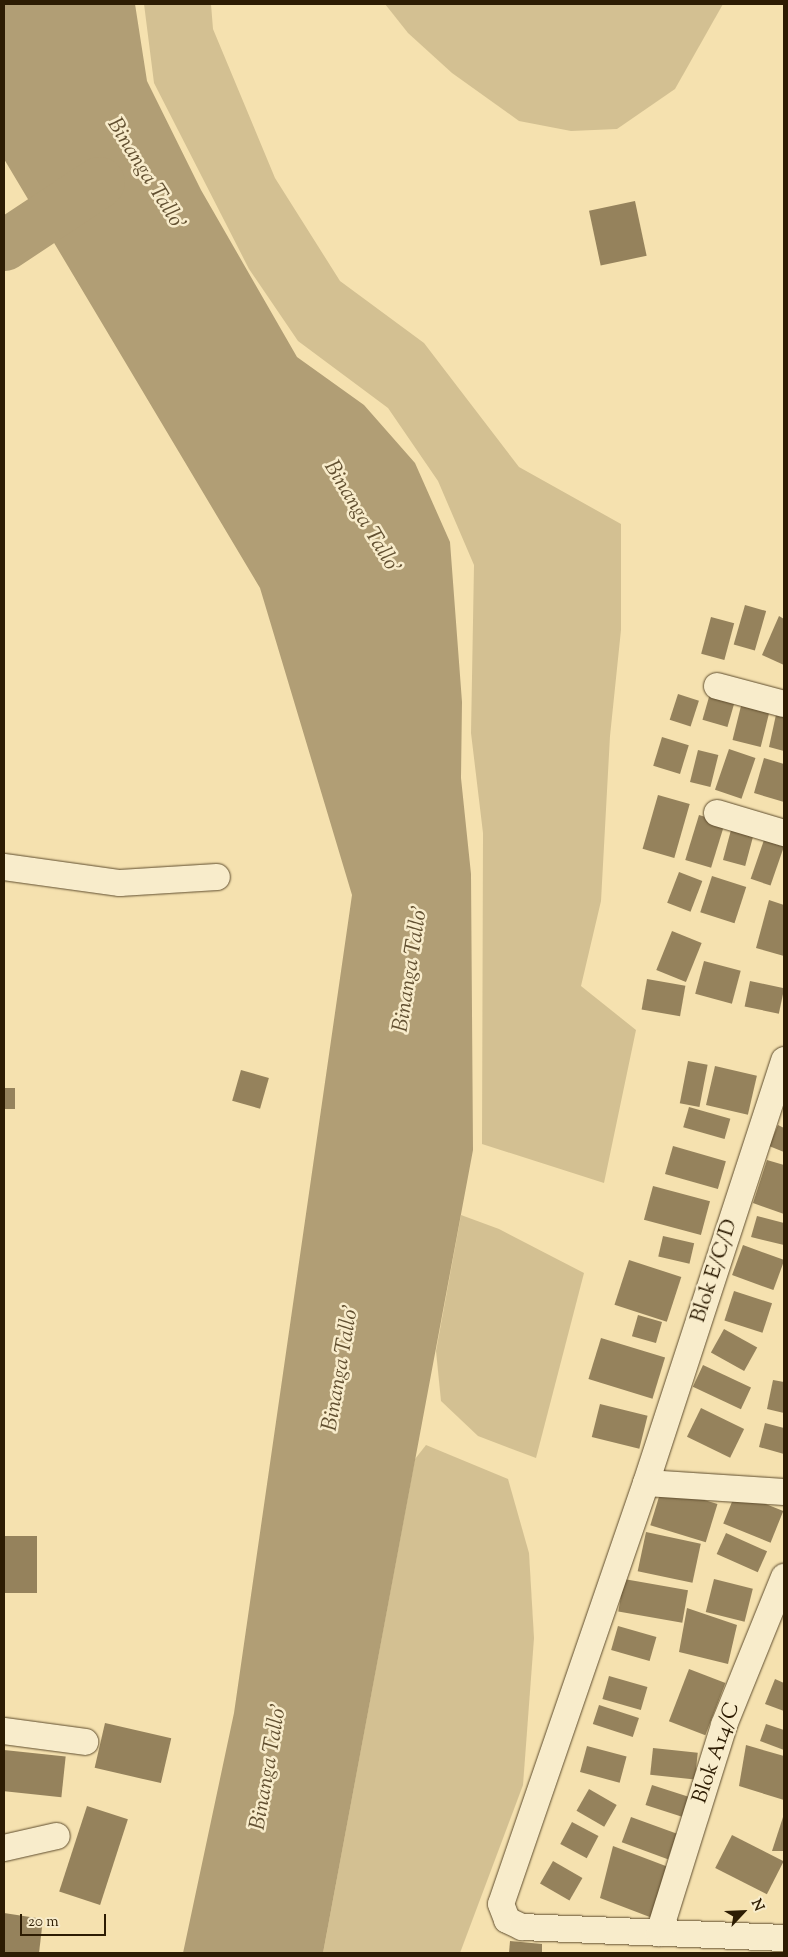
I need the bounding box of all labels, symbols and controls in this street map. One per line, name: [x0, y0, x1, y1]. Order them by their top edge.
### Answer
water label: Binanga Tallo': [100, 114, 190, 236]
water label: Binanga Tallo': [317, 456, 405, 580]
water label: Binanga Tallo': [389, 904, 435, 1034]
street label: Blok E/C/D: [686, 1216, 744, 1326]
water label: Binanga Tallo': [318, 1303, 366, 1433]
street label: Blok A14/C: [688, 1699, 746, 1807]
water label: Binanga Tallo': [246, 1702, 294, 1832]
north arrow: [718, 1887, 768, 1937]
text: N: [745, 1896, 768, 1915]
scale bar: [22, 1904, 109, 1936]
text: 20 m: [28, 1912, 59, 1933]

